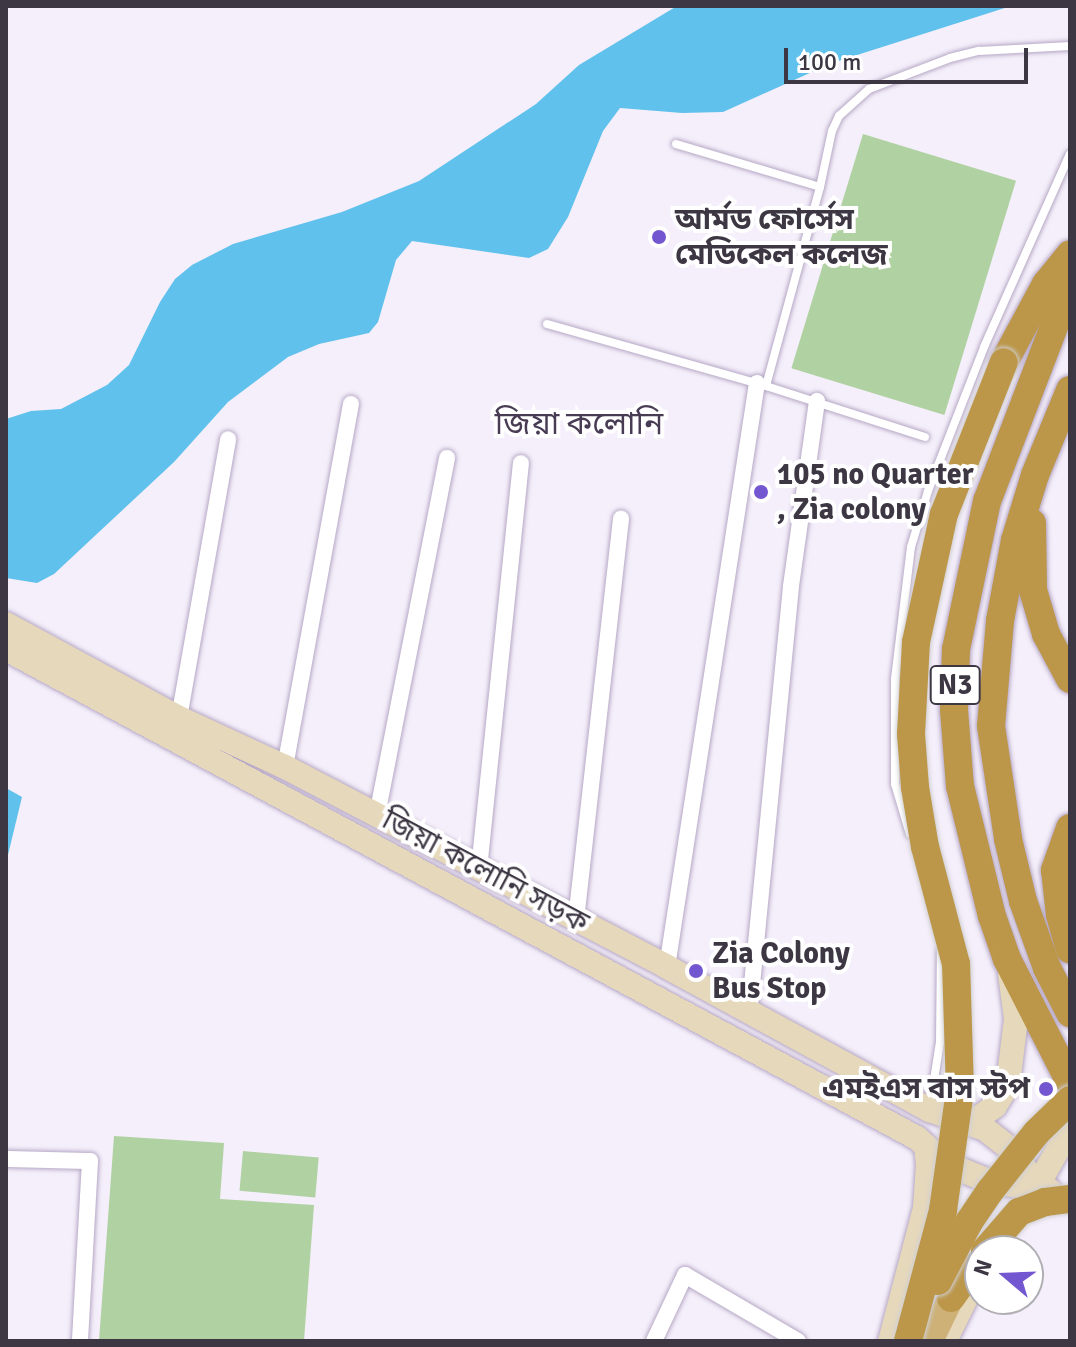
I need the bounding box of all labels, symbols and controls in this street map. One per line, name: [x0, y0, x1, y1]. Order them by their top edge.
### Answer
scale bar: [788, 32, 1032, 82]
text: 100 m: [798, 47, 861, 77]
place label: আর্মড ফোর্সেস মেডিকেল কলেজ: [675, 202, 888, 272]
marker: আর্মড ফোর্সেস মেডিকেল কলেজ: [650, 228, 668, 246]
district label: জিয়া কলোনি: [495, 405, 663, 443]
place label: 105 no Quarter , Zia colony: [777, 457, 974, 528]
marker: 105 no Quarter , Zia colony: [752, 483, 770, 501]
road number: N3: [929, 661, 981, 709]
street label: জিয়া কলোনি সড়ক: [375, 802, 595, 942]
place label: Zia Colony Bus Stop: [712, 936, 850, 1006]
marker: Zia Colony Bus Stop: [687, 962, 705, 980]
place label: এমইএস বাস স্টপ: [822, 1071, 1030, 1107]
marker: এমইএস বাস স্টপ: [1037, 1080, 1055, 1098]
north arrow: [964, 1235, 1044, 1315]
text: N: [967, 1256, 998, 1279]

